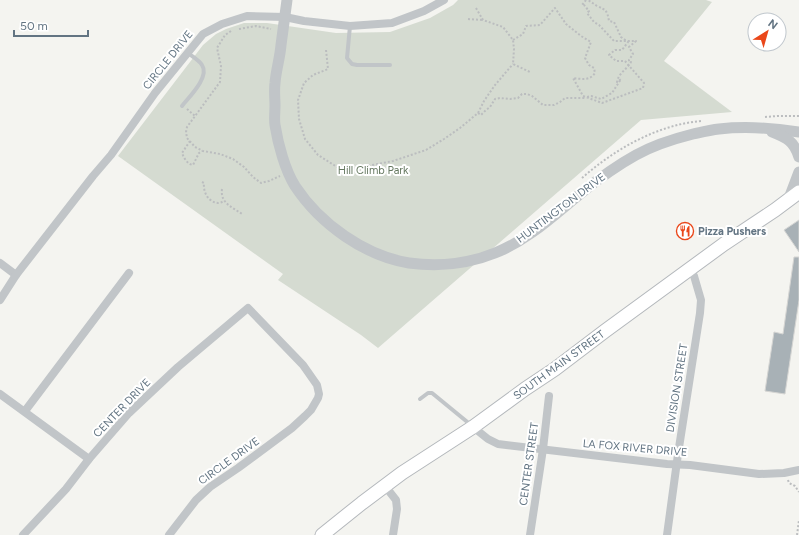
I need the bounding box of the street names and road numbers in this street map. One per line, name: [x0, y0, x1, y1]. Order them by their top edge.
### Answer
street label: CIRCLE DRIVE: [140, 28, 196, 92]
street label: HUNTINGTON DRIVE: [514, 170, 608, 246]
street label: SOUTH MAIN STREET: [511, 327, 607, 403]
street label: DIVISION STREET: [664, 343, 690, 433]
street label: CENTER DRIVE: [91, 376, 153, 440]
street label: CENTER STREET: [517, 422, 541, 506]
street label: CIRCLE DRIVE: [196, 435, 262, 487]
street label: LA FOX RIVER DRIVE: [582, 437, 688, 459]

